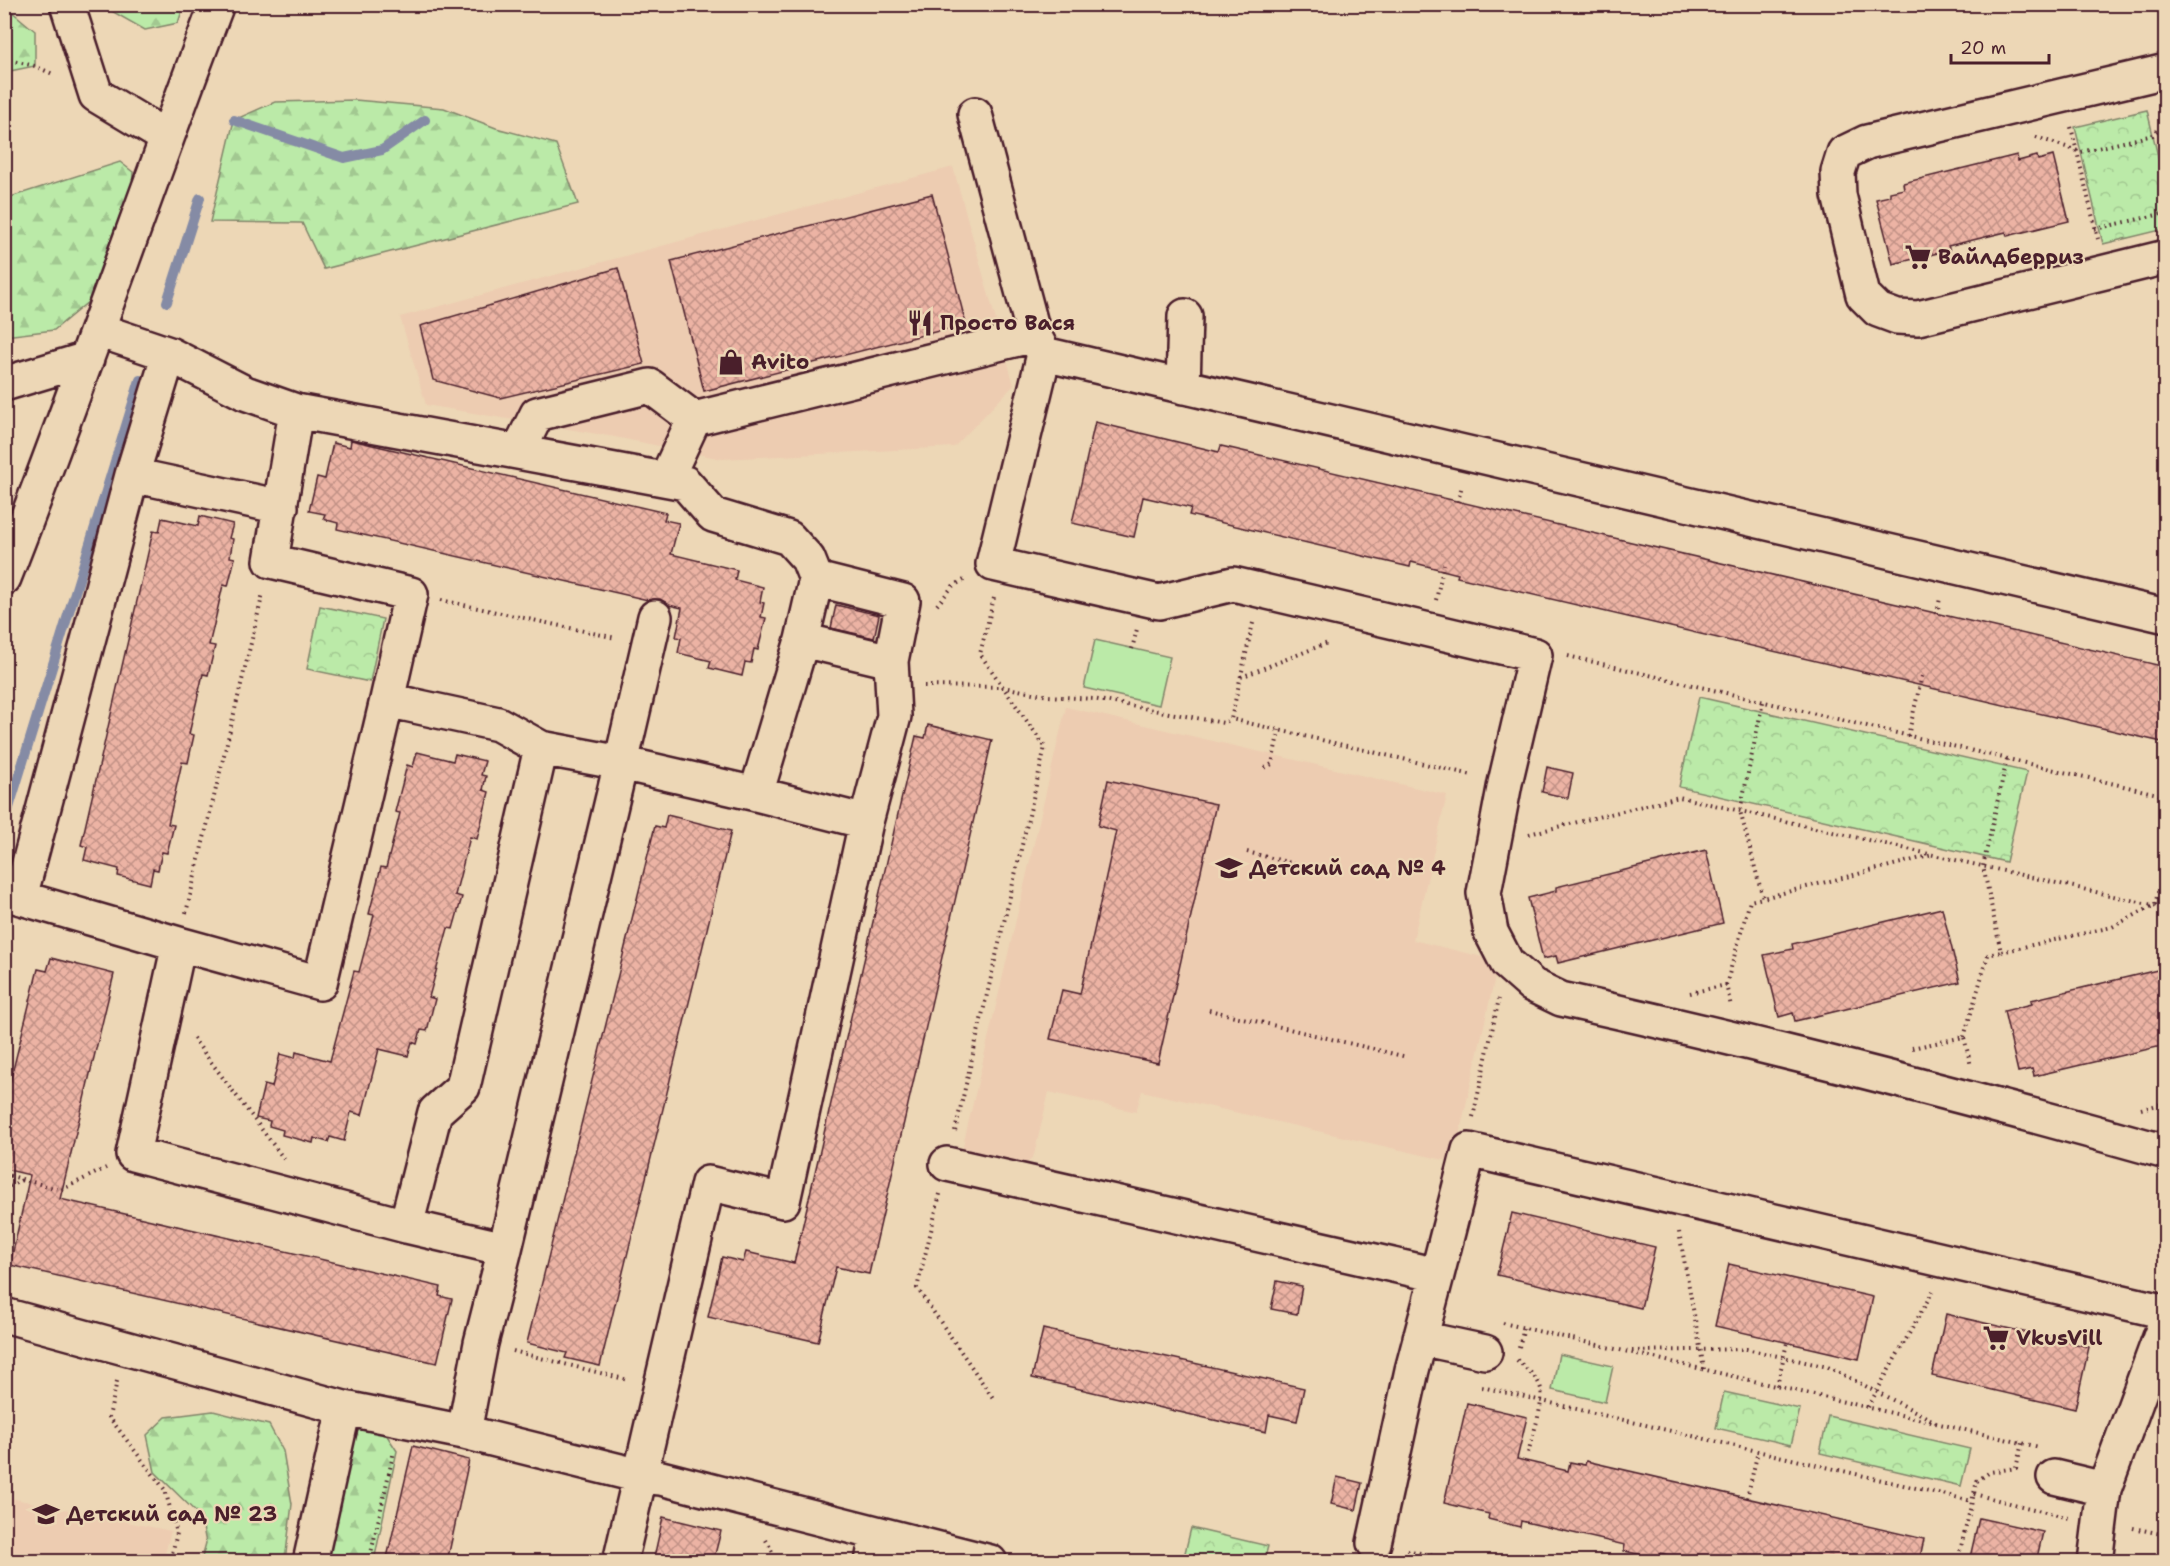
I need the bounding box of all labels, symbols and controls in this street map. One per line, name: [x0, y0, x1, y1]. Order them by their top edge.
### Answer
scale bar: [1951, 27, 2048, 65]
text: 20 m: [1960, 36, 2006, 60]
supermarket icon: Вайлдберриз: [1903, 242, 1933, 272]
place label: Вайлдберриз: [1938, 243, 2084, 271]
restaurant icon: Просто Вася: [905, 308, 935, 338]
place label: Просто Вася: [940, 309, 1075, 337]
shop icon: Avito: [716, 347, 746, 377]
place label: Avito: [751, 348, 809, 376]
school or university icon: Детский сад № 4: [1214, 853, 1244, 883]
place label: Детский сад № 4: [1249, 854, 1446, 882]
supermarket icon: VkusVill: [1981, 1323, 2011, 1353]
place label: VkusVill: [2016, 1324, 2103, 1352]
school or university icon: Детский сад № 23: [31, 1499, 61, 1529]
place label: Детский сад № 23: [66, 1500, 277, 1528]

